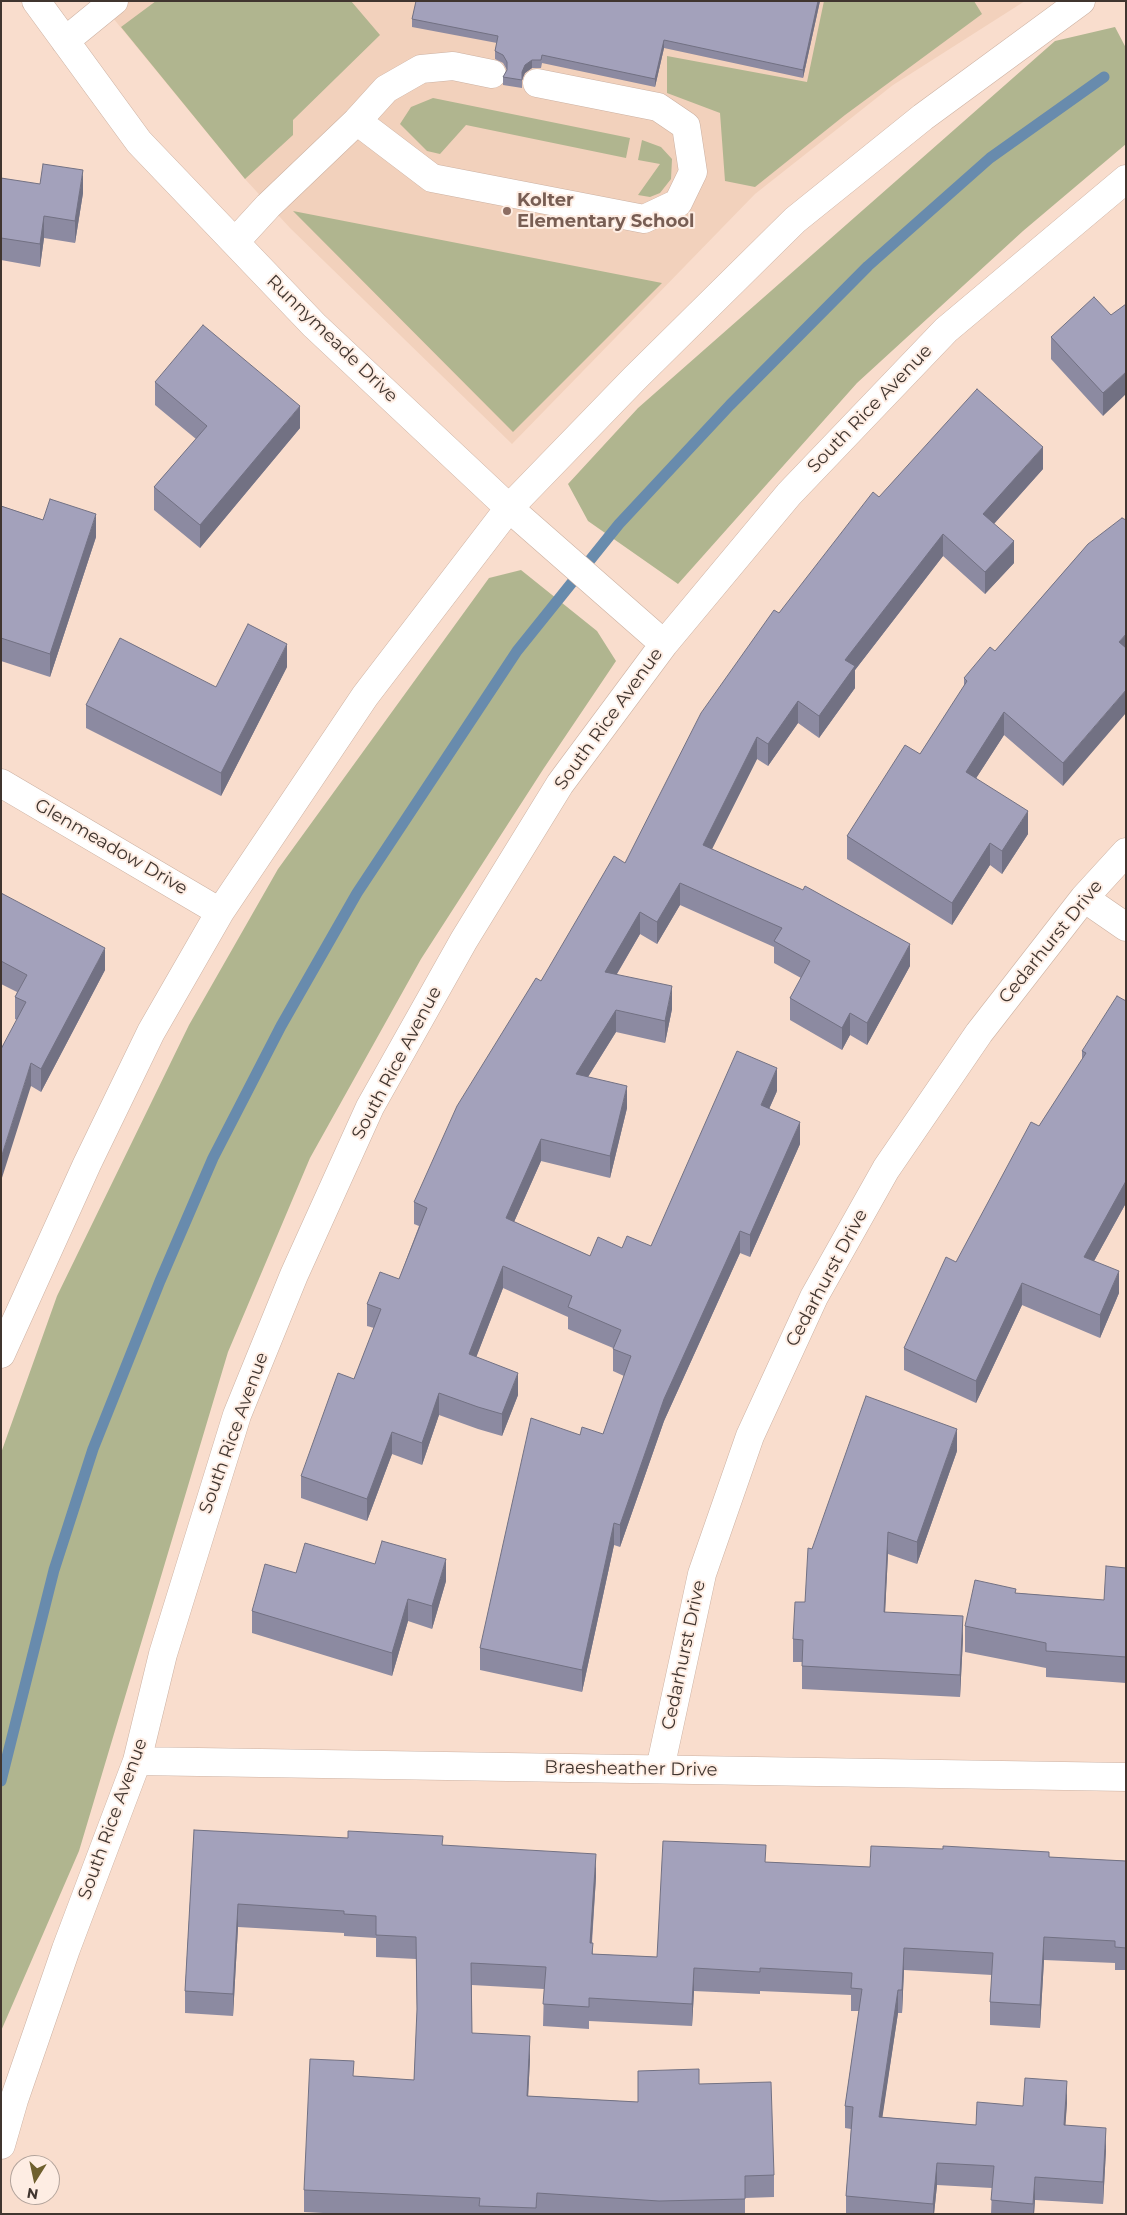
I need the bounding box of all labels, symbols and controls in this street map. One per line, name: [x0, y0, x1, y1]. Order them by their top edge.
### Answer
place label: Kolter Elementary School: [517, 190, 694, 232]
marker: Kolter Elementary School: [501, 205, 513, 217]
street label: Runnymeade Drive: [262, 271, 402, 407]
street label: South Rice Avenue: [803, 340, 937, 478]
street label: South Rice Avenue: [550, 644, 668, 794]
street label: Glenmeadow Drive: [31, 794, 191, 900]
street label: Cedarhurst Drive: [995, 876, 1107, 1008]
street label: South Rice Avenue: [348, 983, 446, 1143]
street label: Cedarhurst Drive: [782, 1206, 872, 1350]
street label: South Rice Avenue: [195, 1349, 273, 1517]
street label: Cedarhurst Drive: [658, 1578, 710, 1732]
street label: South Rice Avenue: [74, 1735, 152, 1903]
street label: Braesheather Drive: [544, 1757, 718, 1781]
north arrow: [10, 2155, 60, 2205]
text: N: [25, 2184, 40, 2204]

